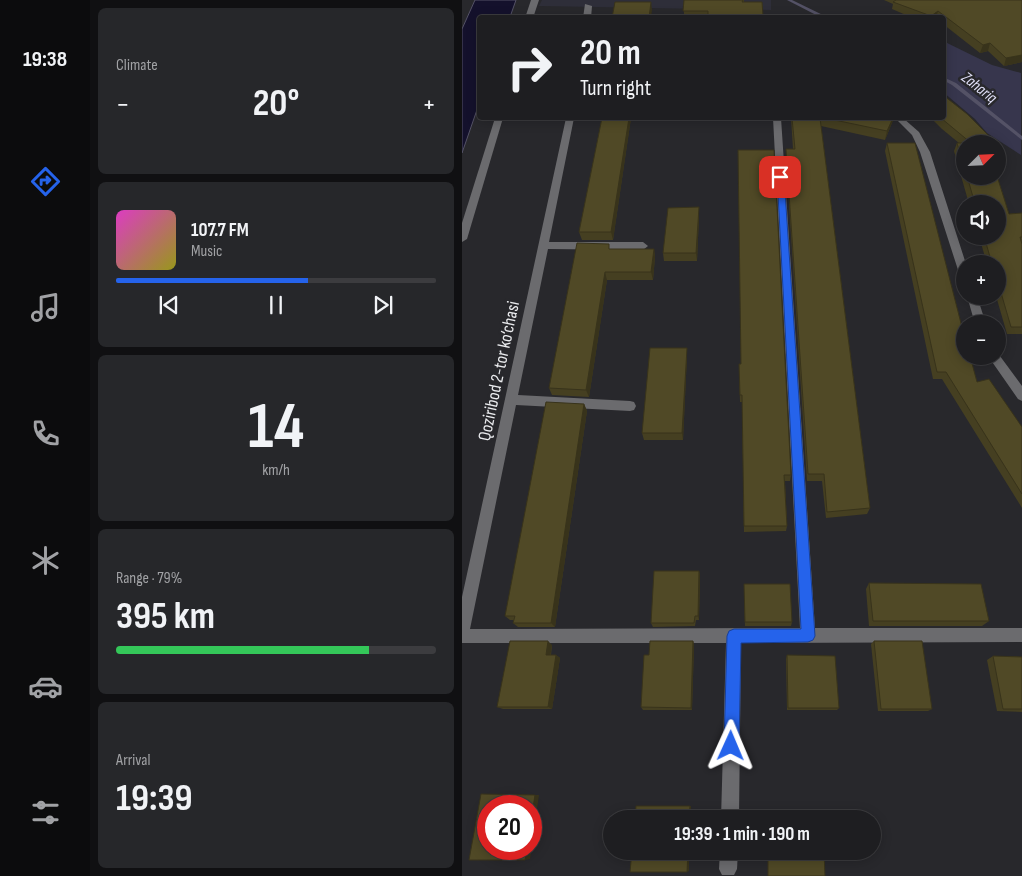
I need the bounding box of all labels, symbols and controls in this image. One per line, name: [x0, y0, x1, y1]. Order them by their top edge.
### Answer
text: 20 m: [580, 32, 641, 75]
icon: right: [497, 35, 562, 100]
text: 19:38: [23, 46, 67, 73]
text: Climate: [116, 56, 158, 75]
water label: Zahariq: [957, 68, 1001, 108]
text: Turn right: [580, 75, 651, 102]
text: 20°: [253, 81, 299, 126]
text: −: [116, 88, 130, 121]
text: +: [422, 88, 436, 121]
north arrow: [956, 135, 1006, 185]
map controls: [956, 135, 1006, 365]
pin: [759, 156, 801, 198]
icon: arrive: [766, 163, 794, 191]
icon: directions: [28, 164, 63, 199]
button: sound: [956, 195, 1006, 245]
text: 107.7 FM: [191, 219, 249, 242]
text: Music: [191, 242, 222, 261]
button: +: [956, 255, 1006, 305]
icon: music: [28, 290, 63, 325]
icon: previous: [155, 291, 183, 319]
icon: pause: [262, 291, 290, 319]
icon: next: [369, 291, 397, 319]
street label: Qoziribod 2-tor ko‘chasi: [474, 299, 524, 443]
button: −: [956, 315, 1006, 365]
text: 14: [248, 389, 304, 467]
icon: phone: [28, 416, 63, 451]
text: km/h: [262, 461, 290, 480]
icon: climate: [28, 543, 63, 578]
text: Range · 79%: [116, 569, 182, 588]
text: 395 km: [116, 594, 215, 639]
icon: car: [28, 669, 63, 704]
position arrow: [704, 719, 756, 771]
text: Arrival: [116, 751, 150, 770]
text: 19:39: [116, 776, 192, 821]
icon: filters: [28, 795, 63, 830]
speed limit sign: 20: [477, 795, 542, 860]
text: 19:39 · 1 min · 190 m: [674, 823, 810, 846]

